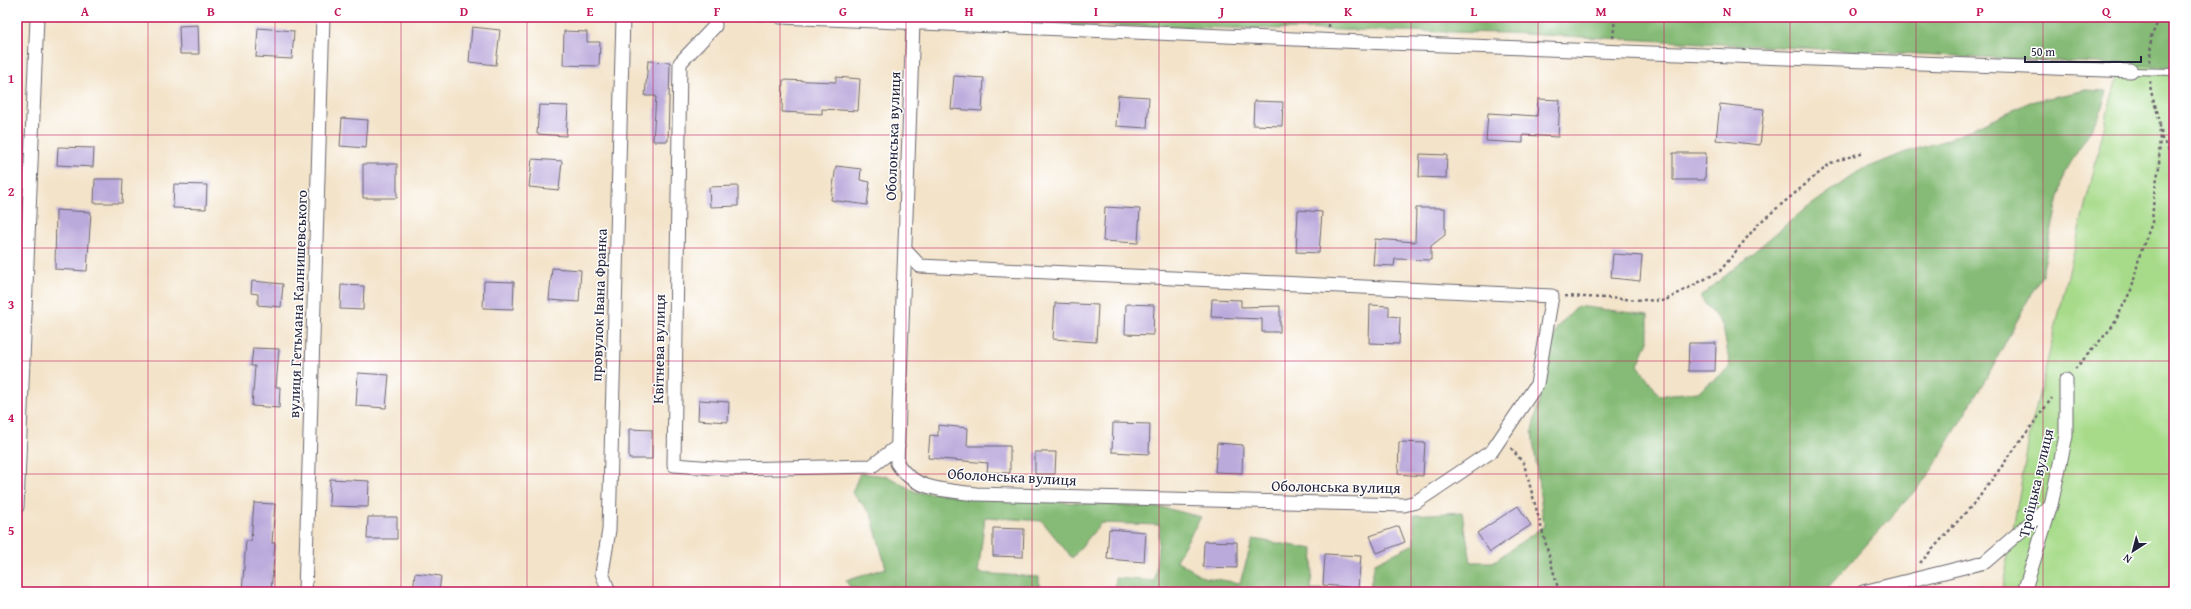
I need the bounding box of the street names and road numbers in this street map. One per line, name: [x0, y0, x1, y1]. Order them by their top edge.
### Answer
street label: Оболонська вулиця: [880, 71, 905, 201]
street label: вулиця Гетьмана Калнишевського: [283, 189, 312, 418]
street label: провулок Івана Франка: [585, 227, 612, 382]
street label: Квітнева вулиця: [647, 294, 670, 404]
street label: Троїцька вулиця: [2013, 426, 2058, 539]
street label: Оболонська вулиця: [947, 463, 1078, 490]
street label: Оболонська вулиця: [1271, 475, 1401, 498]

